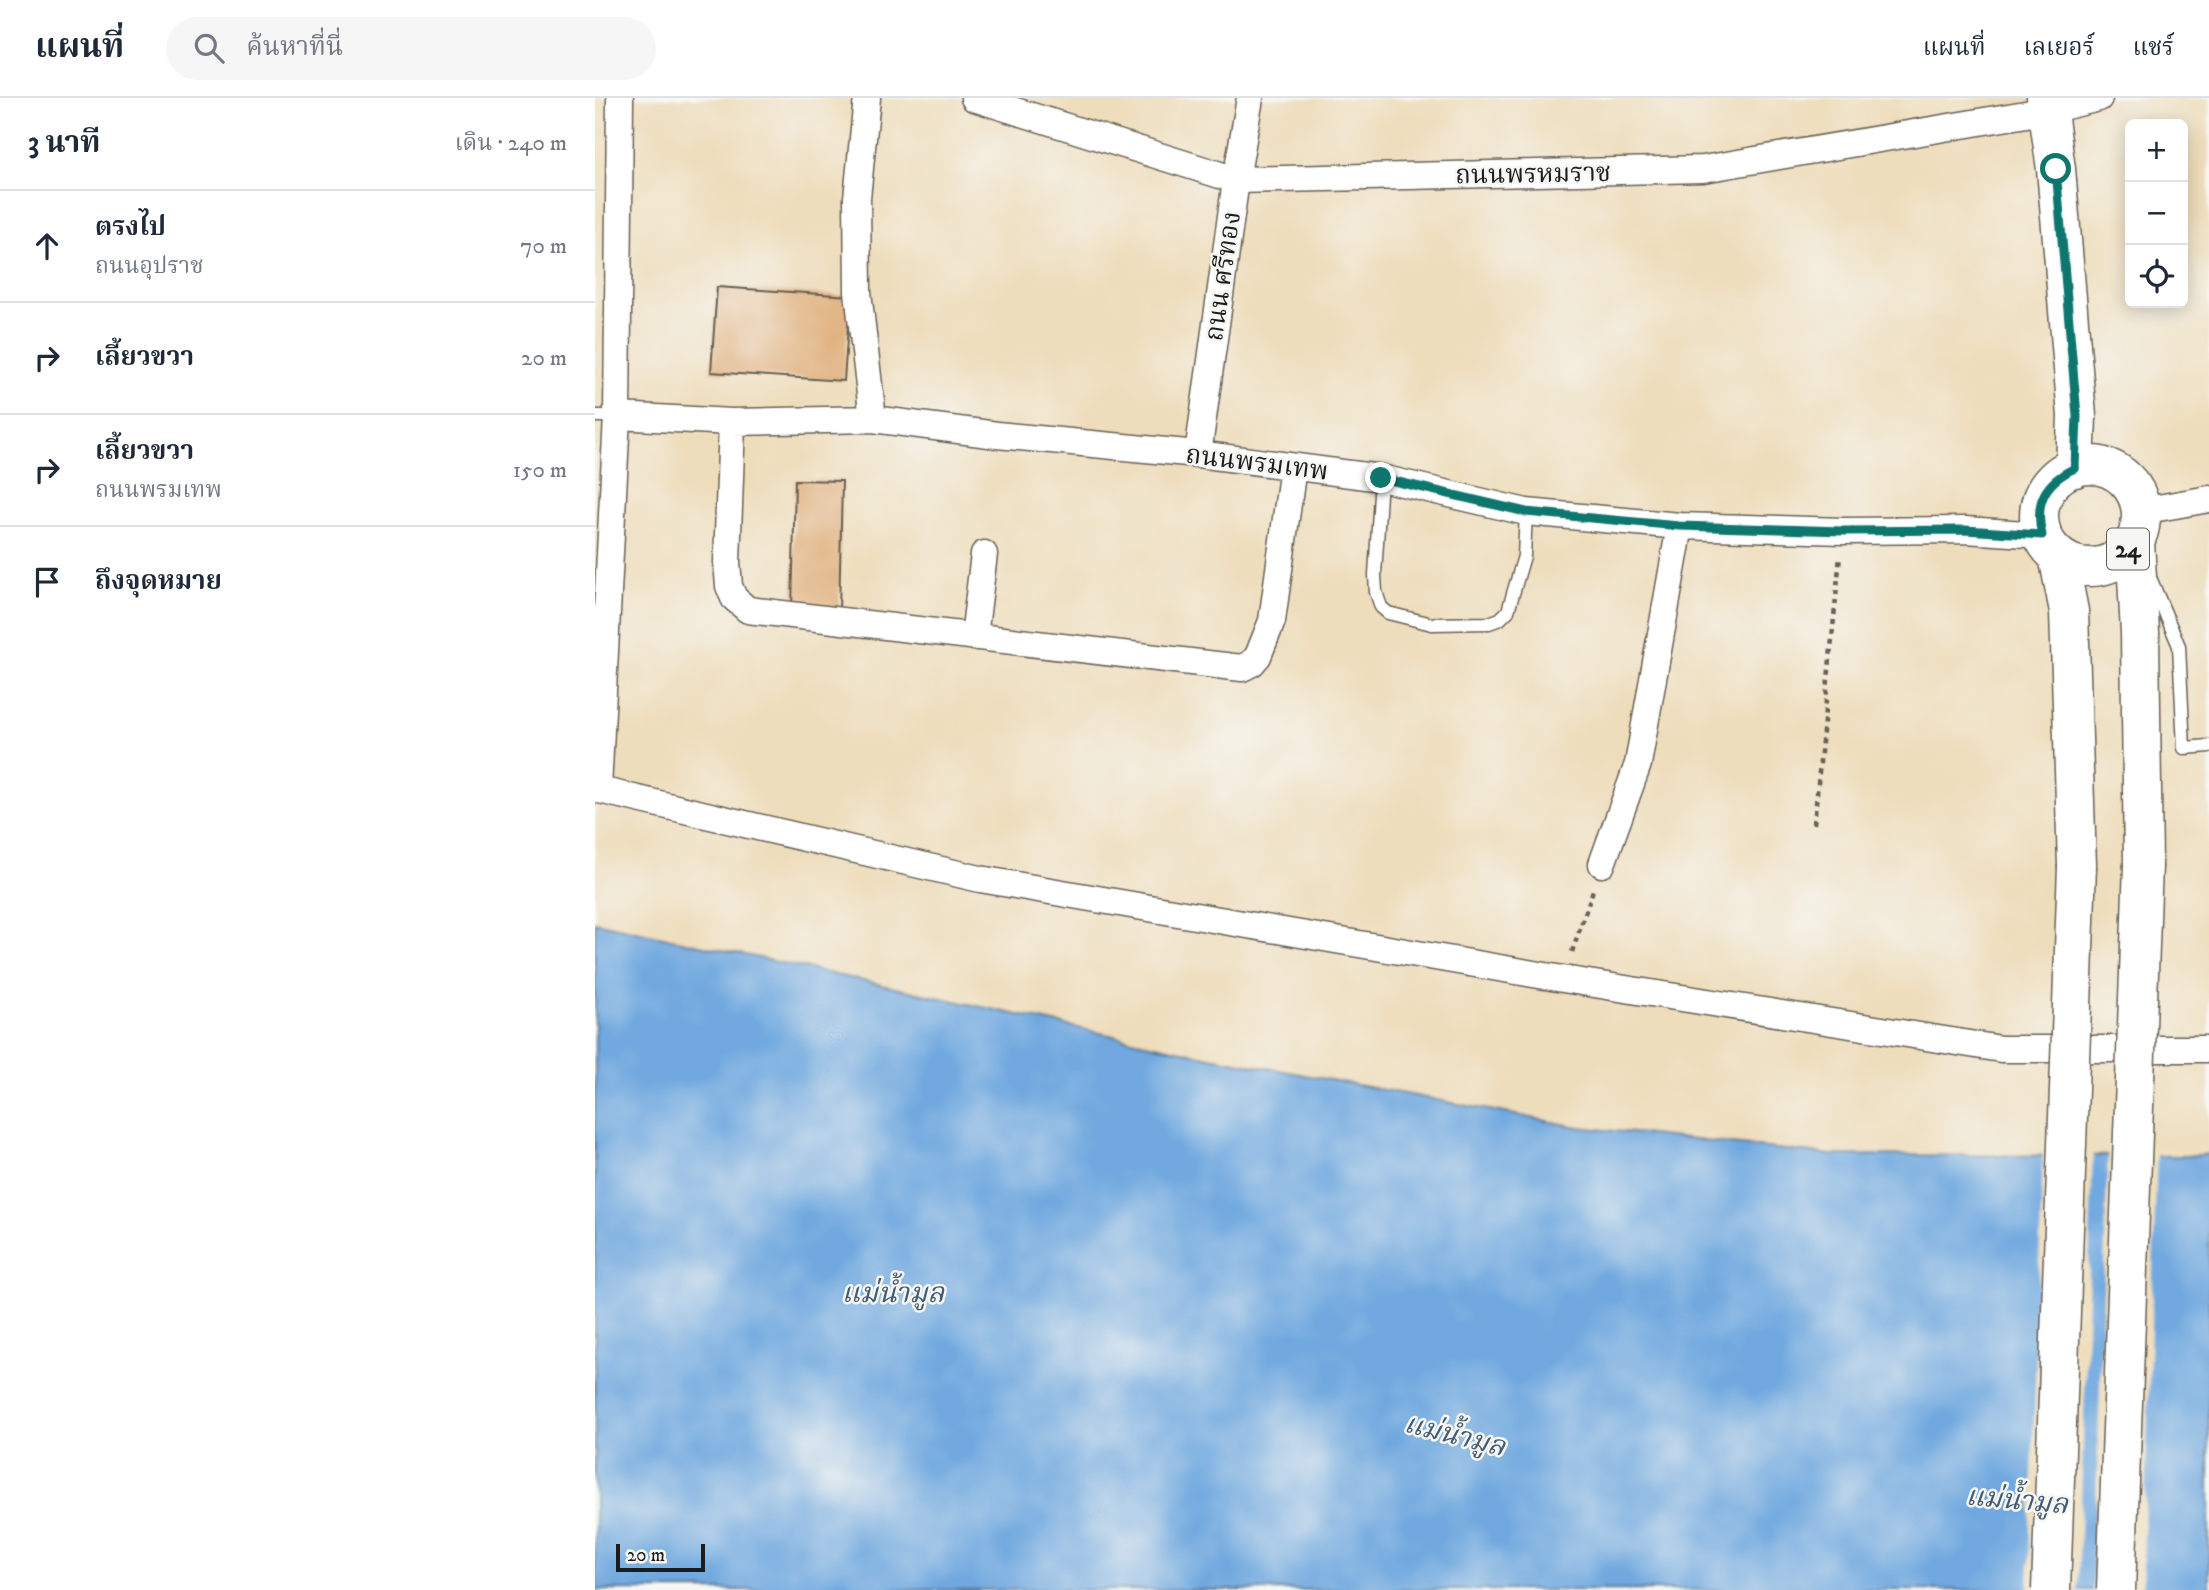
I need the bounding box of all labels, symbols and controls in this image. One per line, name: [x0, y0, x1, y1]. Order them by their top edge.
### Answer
search box: [166, 17, 656, 80]
text: แผนที่: [35, 27, 124, 68]
icon: search: [190, 29, 228, 67]
text: ค้นหาที่นี่: [246, 31, 343, 64]
text: แผนที่: [1923, 33, 1986, 63]
text: เลเยอร์: [2024, 33, 2095, 63]
text: แชร์: [2133, 33, 2174, 63]
map controls: [2125, 119, 2188, 308]
button: +: [2125, 119, 2188, 182]
text: 3 นาที: [28, 125, 100, 162]
text: เดิน · 240 m: [455, 129, 567, 158]
route start: [2040, 153, 2071, 184]
street label: ถนนพรหมราช: [1455, 157, 1611, 192]
button: −: [2125, 182, 2188, 245]
street label: ถนน ศรีทอง: [1198, 209, 1249, 343]
text: ตรงไป: [95, 211, 166, 244]
icon: ahead: [28, 227, 66, 265]
text: 70 m: [520, 232, 567, 261]
button: locate: [2125, 245, 2188, 308]
text: ถนนอุปราช: [95, 252, 204, 281]
icon: right: [28, 339, 66, 377]
text: เลี้ยวขวา: [95, 341, 194, 374]
text: 20 m: [521, 344, 567, 373]
text: เลี้ยวขวา: [95, 435, 194, 468]
street label: ถนนพรมเทพ: [1184, 438, 1330, 489]
icon: right: [28, 451, 66, 489]
text: 150 m: [513, 456, 567, 485]
route end: [1365, 462, 1396, 493]
text: ถนนพรมเทพ: [95, 476, 222, 505]
road number: 24: [2107, 528, 2149, 570]
icon: arrive: [28, 563, 66, 601]
text: ถึงจุดหมาย: [95, 565, 222, 598]
water label: แม่น้ำมูล: [842, 1272, 946, 1311]
water label: แม่น้ำมูล: [1401, 1402, 1511, 1465]
water label: แม่น้ำมูล: [1964, 1475, 2071, 1523]
scale bar: [616, 1541, 705, 1573]
text: 20 m: [627, 1544, 665, 1567]

